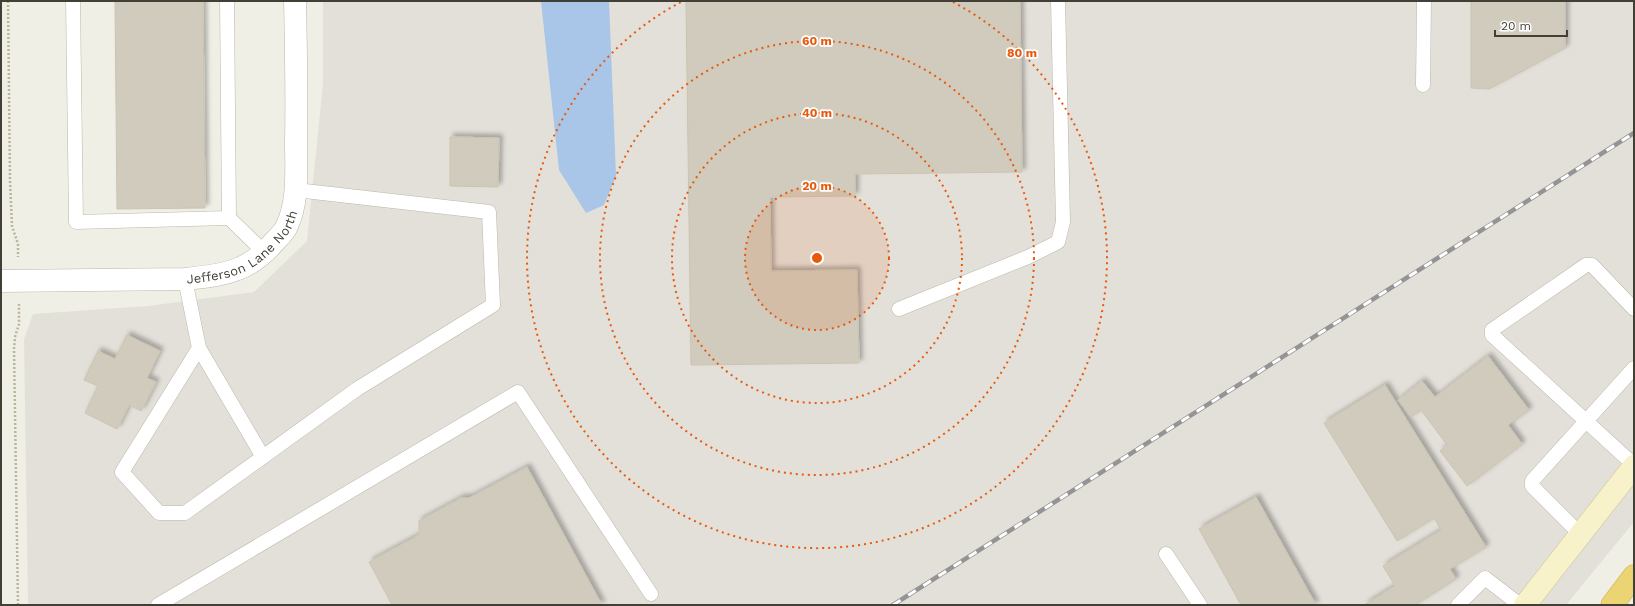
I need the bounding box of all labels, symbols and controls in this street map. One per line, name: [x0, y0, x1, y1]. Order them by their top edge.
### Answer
scale bar: [1495, 12, 1567, 38]
text: 20 m: [1501, 19, 1531, 33]
text: 60 m: [802, 34, 832, 48]
text: 80 m: [1007, 46, 1037, 60]
text: 40 m: [802, 106, 832, 120]
text: 20 m: [802, 179, 832, 193]
street label: Jefferson Lane North: [186, 209, 300, 287]
centre of rings: [810, 251, 824, 265]

